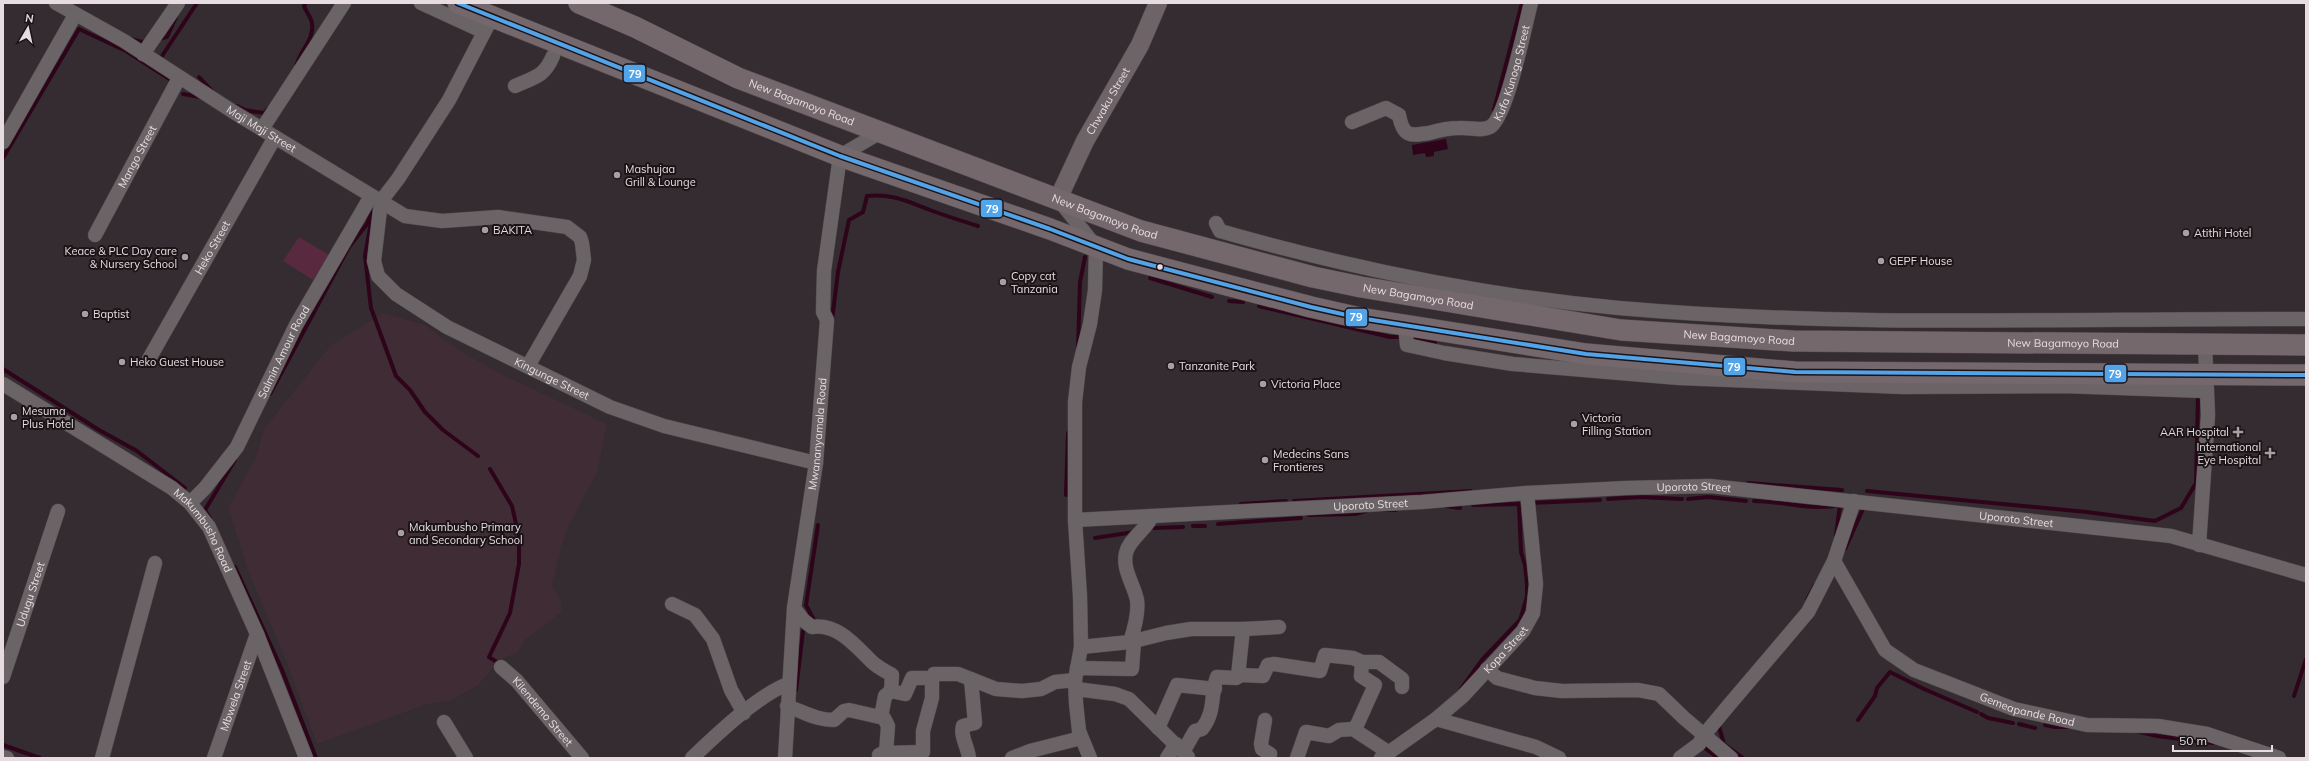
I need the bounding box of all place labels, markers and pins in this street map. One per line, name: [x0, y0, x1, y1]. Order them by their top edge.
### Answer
place label: Mashujaa Grill & Lounge: [625, 162, 696, 189]
marker: Mashujaa Grill & Lounge: [612, 170, 622, 180]
place label: BAKITA: [493, 223, 532, 237]
marker: BAKITA: [480, 225, 490, 235]
place label: Atithi Hotel: [2194, 226, 2251, 240]
marker: Atithi Hotel: [2181, 228, 2191, 238]
place label: Keace & PLC Day care & Nursery School: [65, 244, 177, 271]
marker: Keace & PLC Day care & Nursery School: [180, 252, 190, 262]
place label: GEPF House: [1889, 254, 1952, 268]
marker: GEPF House: [1876, 256, 1886, 266]
unlabelled marker: [1155, 262, 1165, 272]
place label: Copy cat Tanzania: [1011, 269, 1058, 296]
marker: Copy cat Tanzania: [998, 277, 1008, 287]
place label: Baptist: [93, 307, 129, 321]
marker: Baptist: [80, 309, 90, 319]
place label: Heko Guest House: [130, 355, 224, 369]
marker: Heko Guest House: [117, 357, 127, 367]
place label: Tanzanite Park: [1179, 359, 1255, 373]
marker: Tanzanite Park: [1166, 361, 1176, 371]
place label: Victoria Place: [1271, 377, 1341, 391]
marker: Victoria Place: [1258, 379, 1268, 389]
place label: Mesuma Plus Hotel: [22, 404, 74, 431]
place label: Victoria Filling Station: [1582, 411, 1651, 438]
marker: Mesuma Plus Hotel: [9, 412, 19, 422]
marker: Victoria Filling Station: [1569, 419, 1579, 429]
place label: AAR Hospital: [2160, 425, 2229, 439]
marker: AAR Hospital: [2232, 426, 2244, 438]
place label: International Eye Hospital: [2196, 440, 2261, 467]
place label: Medecins Sans Frontieres: [1273, 447, 1349, 474]
marker: International Eye Hospital: [2264, 447, 2276, 459]
marker: Medecins Sans Frontieres: [1260, 455, 1270, 465]
place label: Makumbusho Primary and Secondary School: [409, 520, 523, 547]
marker: Makumbusho Primary and Secondary School: [396, 528, 406, 538]

